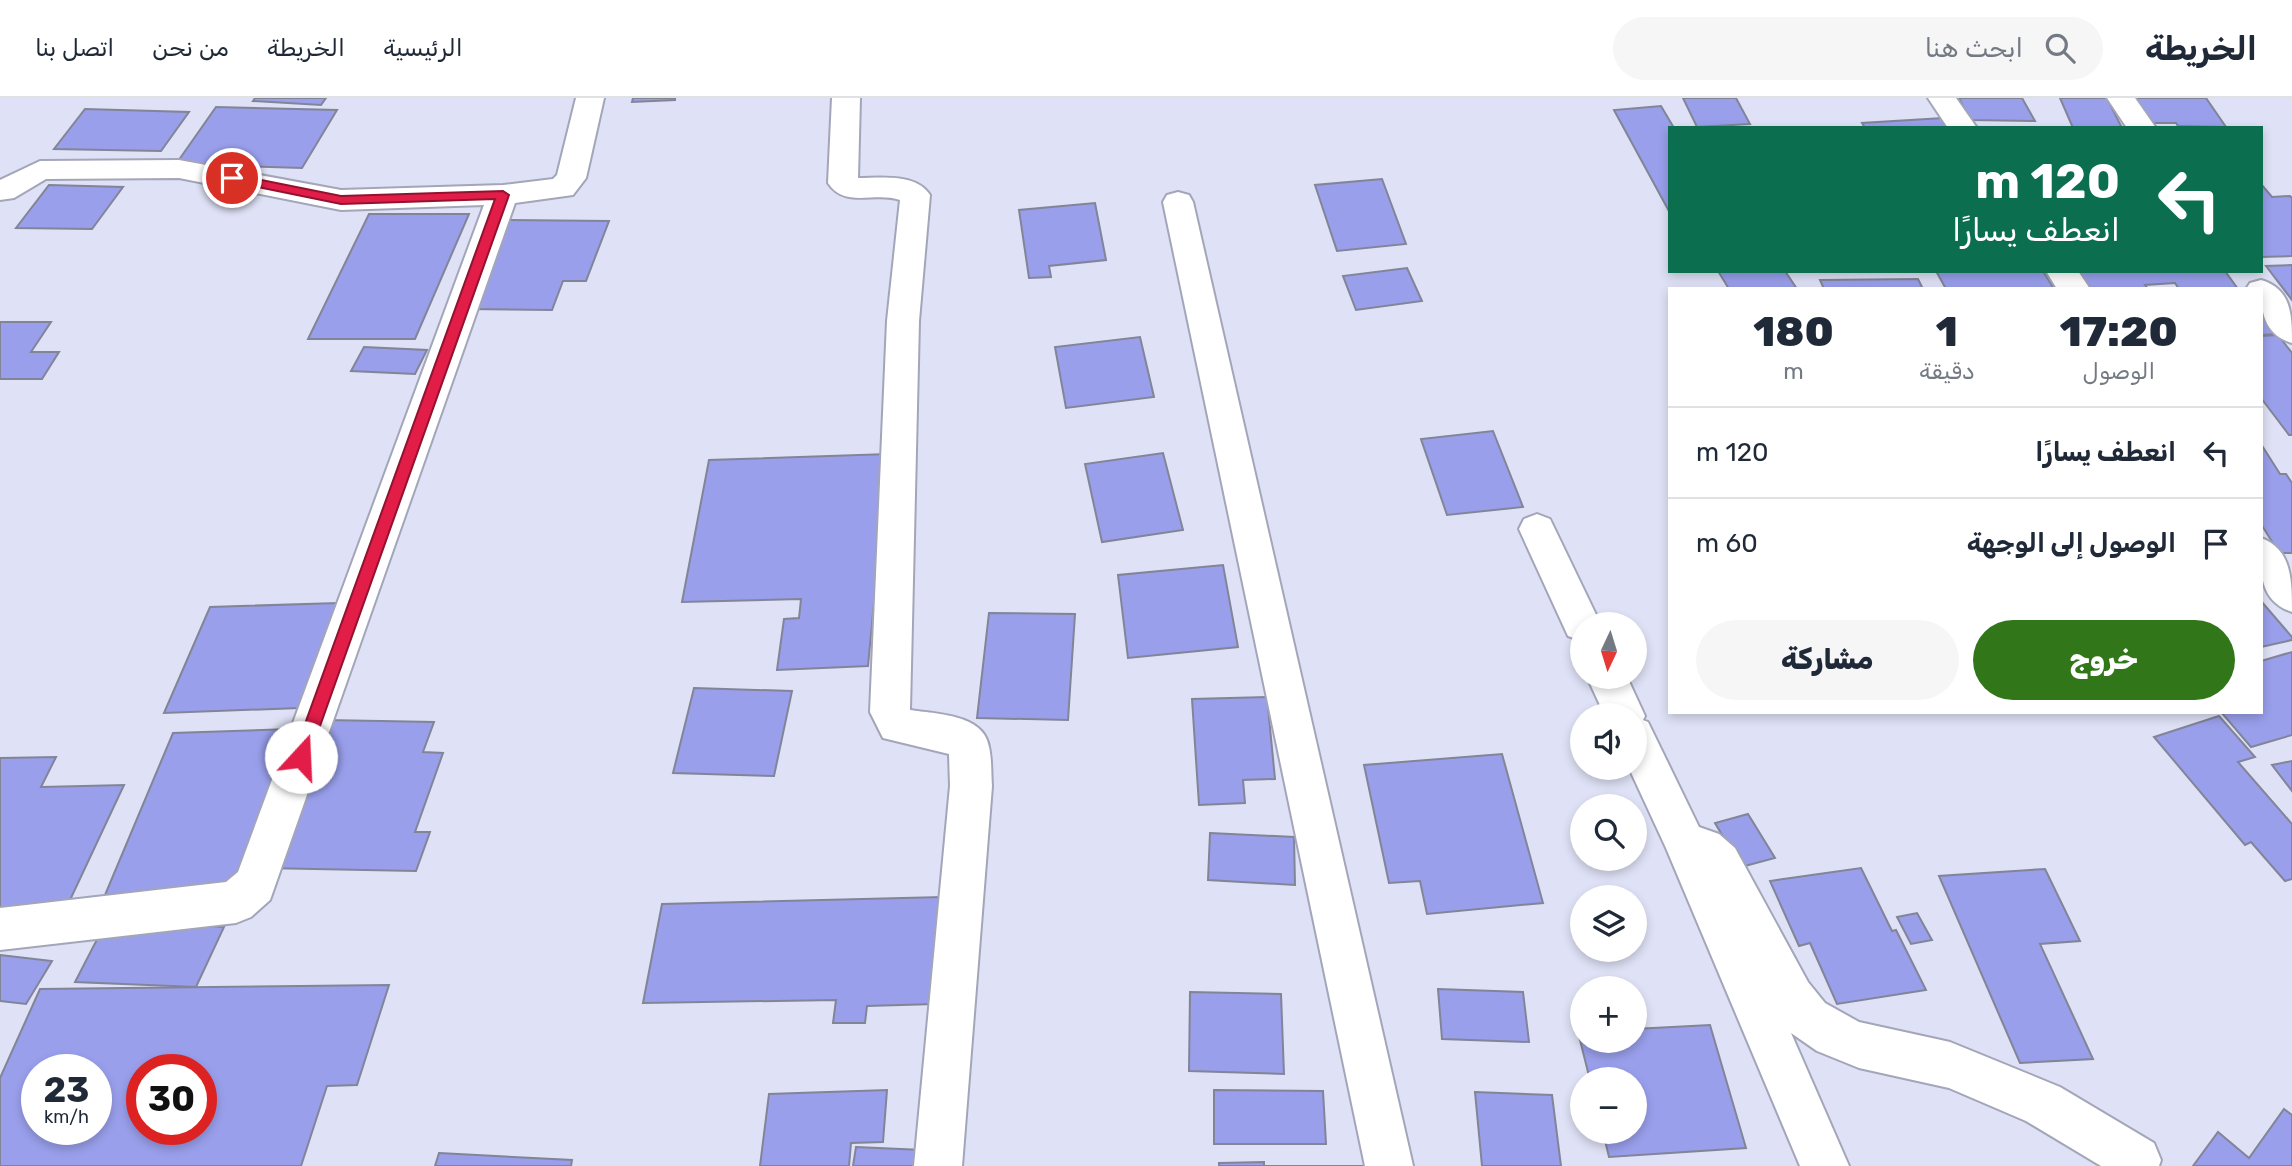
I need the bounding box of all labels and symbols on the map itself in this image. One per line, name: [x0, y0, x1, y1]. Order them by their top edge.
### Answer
pin: [202, 148, 262, 208]
north arrow: [1570, 612, 1647, 690]
position arrow: [264, 720, 338, 794]
speed limit sign: 30: [126, 1054, 217, 1145]

